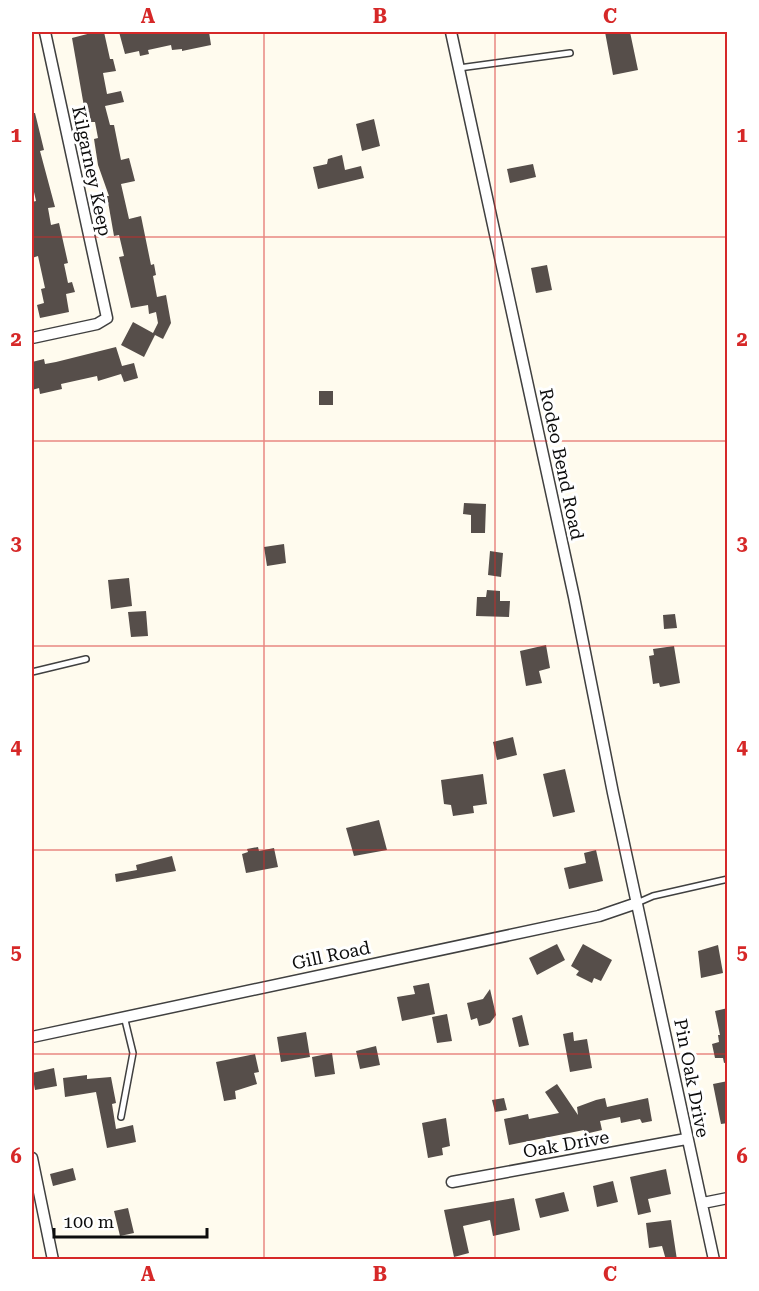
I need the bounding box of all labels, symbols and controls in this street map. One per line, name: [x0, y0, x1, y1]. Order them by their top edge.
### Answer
text: A: [141, 4, 156, 28]
text: B: [373, 4, 387, 28]
text: C: [603, 4, 617, 28]
street label: Kilgarney Keep: [68, 104, 116, 238]
text: 1: [10, 123, 22, 147]
text: 1: [736, 123, 748, 147]
text: 2: [10, 327, 22, 351]
text: 2: [736, 327, 748, 351]
street label: Rodeo Bend Road: [536, 386, 588, 542]
text: 3: [10, 531, 22, 555]
text: 3: [736, 531, 748, 555]
text: 4: [10, 735, 22, 759]
text: 4: [736, 735, 748, 759]
street label: Gill Road: [290, 936, 373, 974]
text: 5: [10, 940, 22, 964]
text: 5: [736, 940, 748, 964]
street label: Pin Oak Drive: [670, 1017, 714, 1139]
street label: Oak Drive: [521, 1126, 611, 1162]
text: 6: [10, 1144, 22, 1168]
text: 6: [736, 1144, 748, 1168]
scale bar: [54, 1201, 207, 1239]
text: 100 m: [63, 1211, 114, 1232]
text: A: [141, 1262, 156, 1286]
text: B: [373, 1262, 387, 1286]
text: C: [603, 1262, 617, 1286]

